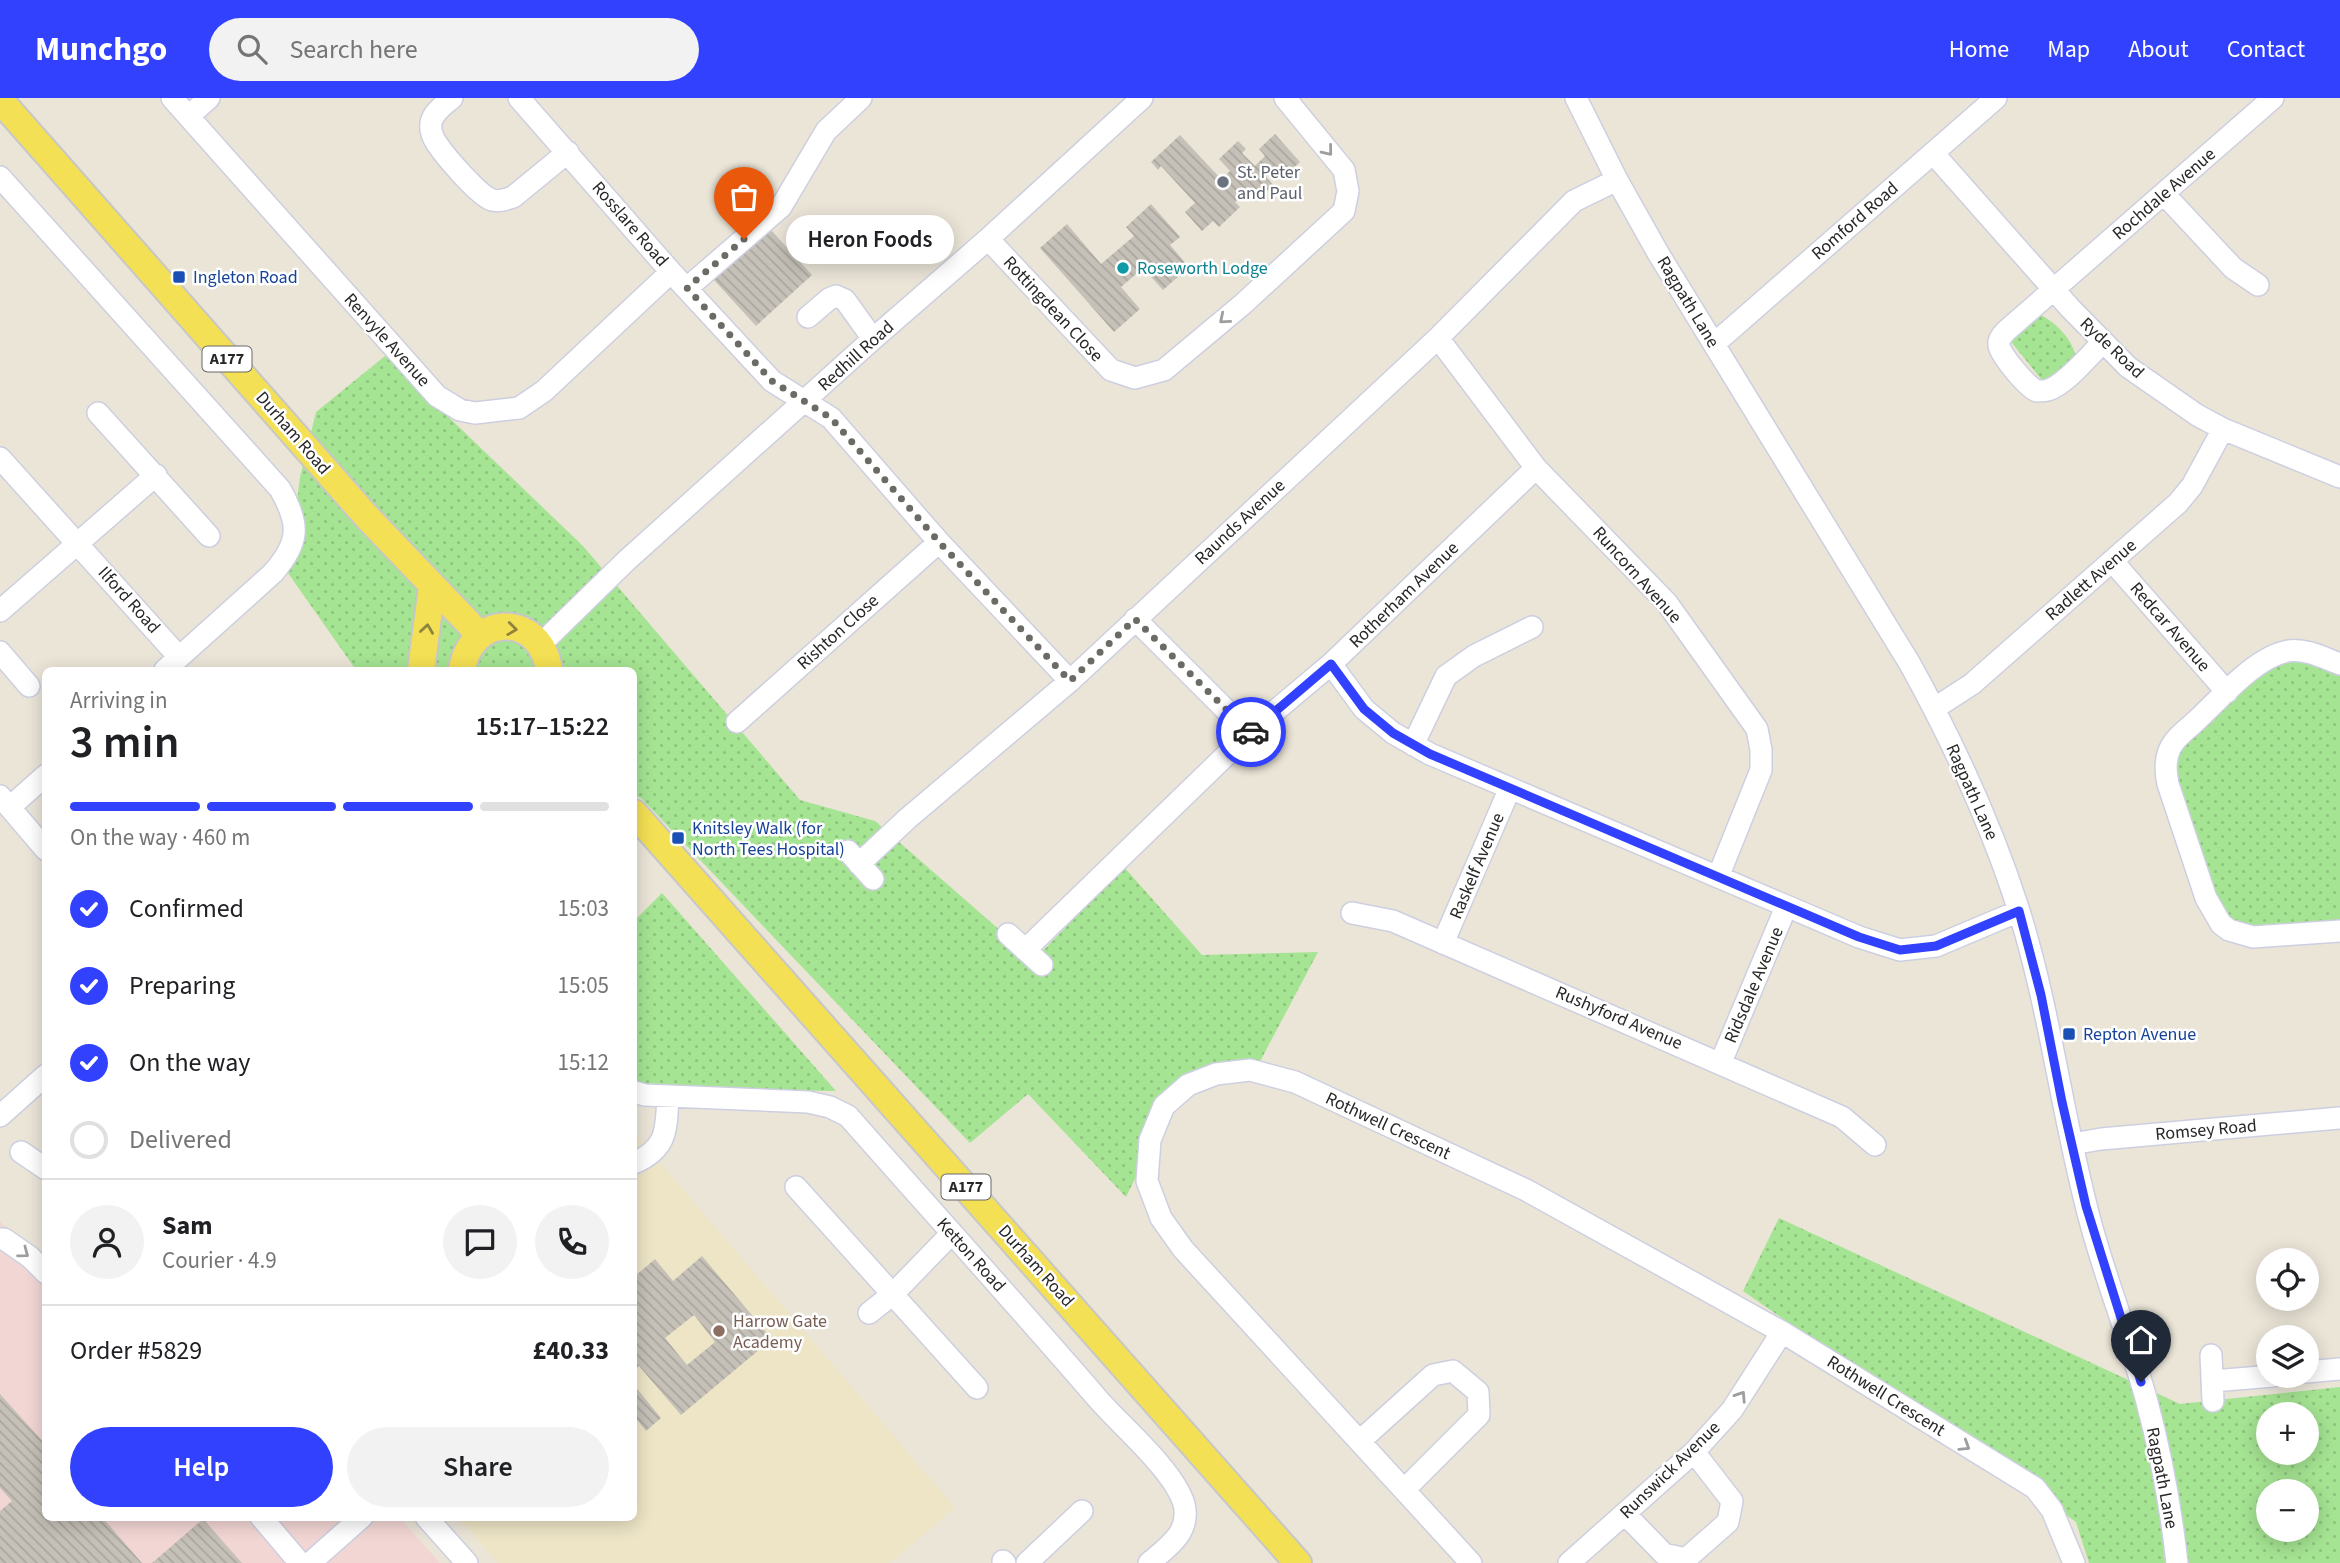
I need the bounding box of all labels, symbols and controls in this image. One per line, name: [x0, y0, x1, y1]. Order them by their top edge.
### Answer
search box: [209, 18, 699, 81]
text: Munchgo: [35, 26, 167, 73]
icon: search: [233, 30, 271, 68]
text: Search here: [289, 31, 418, 68]
text: Home: [1949, 32, 2009, 67]
text: Map: [2047, 32, 2090, 67]
text: About: [2128, 32, 2189, 67]
text: Contact: [2227, 32, 2305, 67]
street label: Rochdale Avenue: [2107, 142, 2221, 246]
one-way arrow: [1320, 143, 1332, 156]
place label: St. Peter and Paul: [1237, 160, 1302, 206]
pin: [714, 167, 774, 239]
marker: St. Peter and Paul: [1215, 174, 1231, 190]
street label: Rosslare Road: [586, 176, 674, 272]
street label: Romford Road: [1806, 176, 1904, 266]
icon: bag: [725, 178, 763, 216]
callout: Heron Foods: [786, 214, 954, 264]
text: Heron Foods: [808, 223, 932, 256]
street label: Rottingdean Close: [997, 251, 1109, 368]
street label: Ragpath Lane: [1651, 251, 1725, 353]
place label: Roseworth Lodge: [1137, 256, 1268, 281]
marker: Roseworth Lodge: [1115, 260, 1131, 276]
place label: Ingleton Road: [193, 265, 298, 290]
marker: Ingleton Road: [171, 269, 187, 285]
street label: Renvyle Avenue: [338, 288, 436, 392]
one-way arrow: [1220, 311, 1233, 323]
street label: Ryde Road: [2074, 312, 2150, 384]
street label: Redhill Road: [812, 315, 900, 397]
road number: A177: [202, 346, 252, 372]
street label: Durham Road: [250, 386, 336, 480]
street label: Raunds Avenue: [1189, 473, 1291, 571]
street label: Runcorn Avenue: [1587, 521, 1687, 629]
street label: Radlett Avenue: [2040, 533, 2142, 627]
street label: Rotherham Avenue: [1344, 536, 1464, 654]
street label: Ilford Road: [92, 561, 166, 639]
street label: Redcar Avenue: [2124, 577, 2216, 677]
street label: Rishton Close: [792, 589, 884, 675]
one-way arrow: [506, 621, 518, 636]
one-way arrow: [419, 623, 434, 635]
text: Arriving in: [70, 684, 168, 717]
courier: [1216, 697, 1286, 767]
text: 15:17–15:22: [476, 708, 609, 745]
text: 3 min: [70, 710, 179, 775]
icon: car: [1232, 713, 1270, 751]
street label: Ragpath Lane: [1940, 740, 2004, 844]
street label: Raskelf Avenue: [1443, 809, 1511, 923]
place label: Knitsley Walk (for North Tees Hospital): [692, 816, 845, 862]
text: On the way · 460 m: [70, 821, 250, 854]
marker: Knitsley Walk (for North Tees Hospital): [670, 830, 686, 846]
icon: check: [70, 890, 108, 928]
text: Confirmed: [129, 890, 244, 927]
text: 15:03: [558, 892, 609, 925]
street label: Ridsdale Avenue: [1718, 923, 1790, 1047]
icon: check: [70, 967, 108, 1005]
text: Preparing: [129, 967, 235, 1004]
text: 15:05: [558, 969, 609, 1002]
street label: Rushyford Avenue: [1552, 980, 1686, 1056]
place label: Repton Avenue: [2083, 1022, 2196, 1047]
marker: Repton Avenue: [2061, 1026, 2077, 1042]
icon: check: [70, 1044, 108, 1082]
text: On the way: [129, 1044, 250, 1081]
text: 15:12: [558, 1046, 609, 1079]
street label: Rothwell Crescent: [1321, 1086, 1455, 1166]
street label: Romsey Road: [2154, 1113, 2258, 1147]
text: Delivered: [129, 1121, 232, 1158]
road number: A177: [942, 1175, 990, 1200]
button: person: [70, 1205, 144, 1279]
button: chat: [443, 1205, 517, 1279]
button: phone: [535, 1205, 609, 1279]
text: Sam: [162, 1207, 212, 1244]
street label: Ketton Road: [931, 1212, 1011, 1298]
street label: Durham Road: [992, 1219, 1080, 1313]
text: Courier · 4.9: [162, 1244, 277, 1277]
one-way arrow: [16, 1245, 29, 1258]
map controls: [2256, 1248, 2319, 1542]
button: locate: [2256, 1248, 2319, 1311]
place label: Harrow Gate Academy: [733, 1309, 827, 1355]
pin: [2111, 1310, 2171, 1382]
icon: home: [2122, 1321, 2160, 1359]
marker: Harrow Gate Academy: [711, 1323, 727, 1339]
button: layers: [2256, 1325, 2319, 1388]
text: Order #5829: [70, 1332, 202, 1369]
text: £40.33: [533, 1332, 609, 1369]
street label: Rothwell Crescent: [1822, 1350, 1950, 1442]
one-way arrow: [1732, 1391, 1745, 1404]
button: +: [2256, 1402, 2319, 1465]
street label: Runswick Avenue: [1614, 1415, 1726, 1524]
street label: Ragpath Lane: [2140, 1425, 2184, 1531]
button: Help: [70, 1427, 333, 1507]
button: Share: [347, 1427, 609, 1507]
one-way arrow: [1958, 1437, 1971, 1450]
button: −: [2256, 1479, 2319, 1542]

